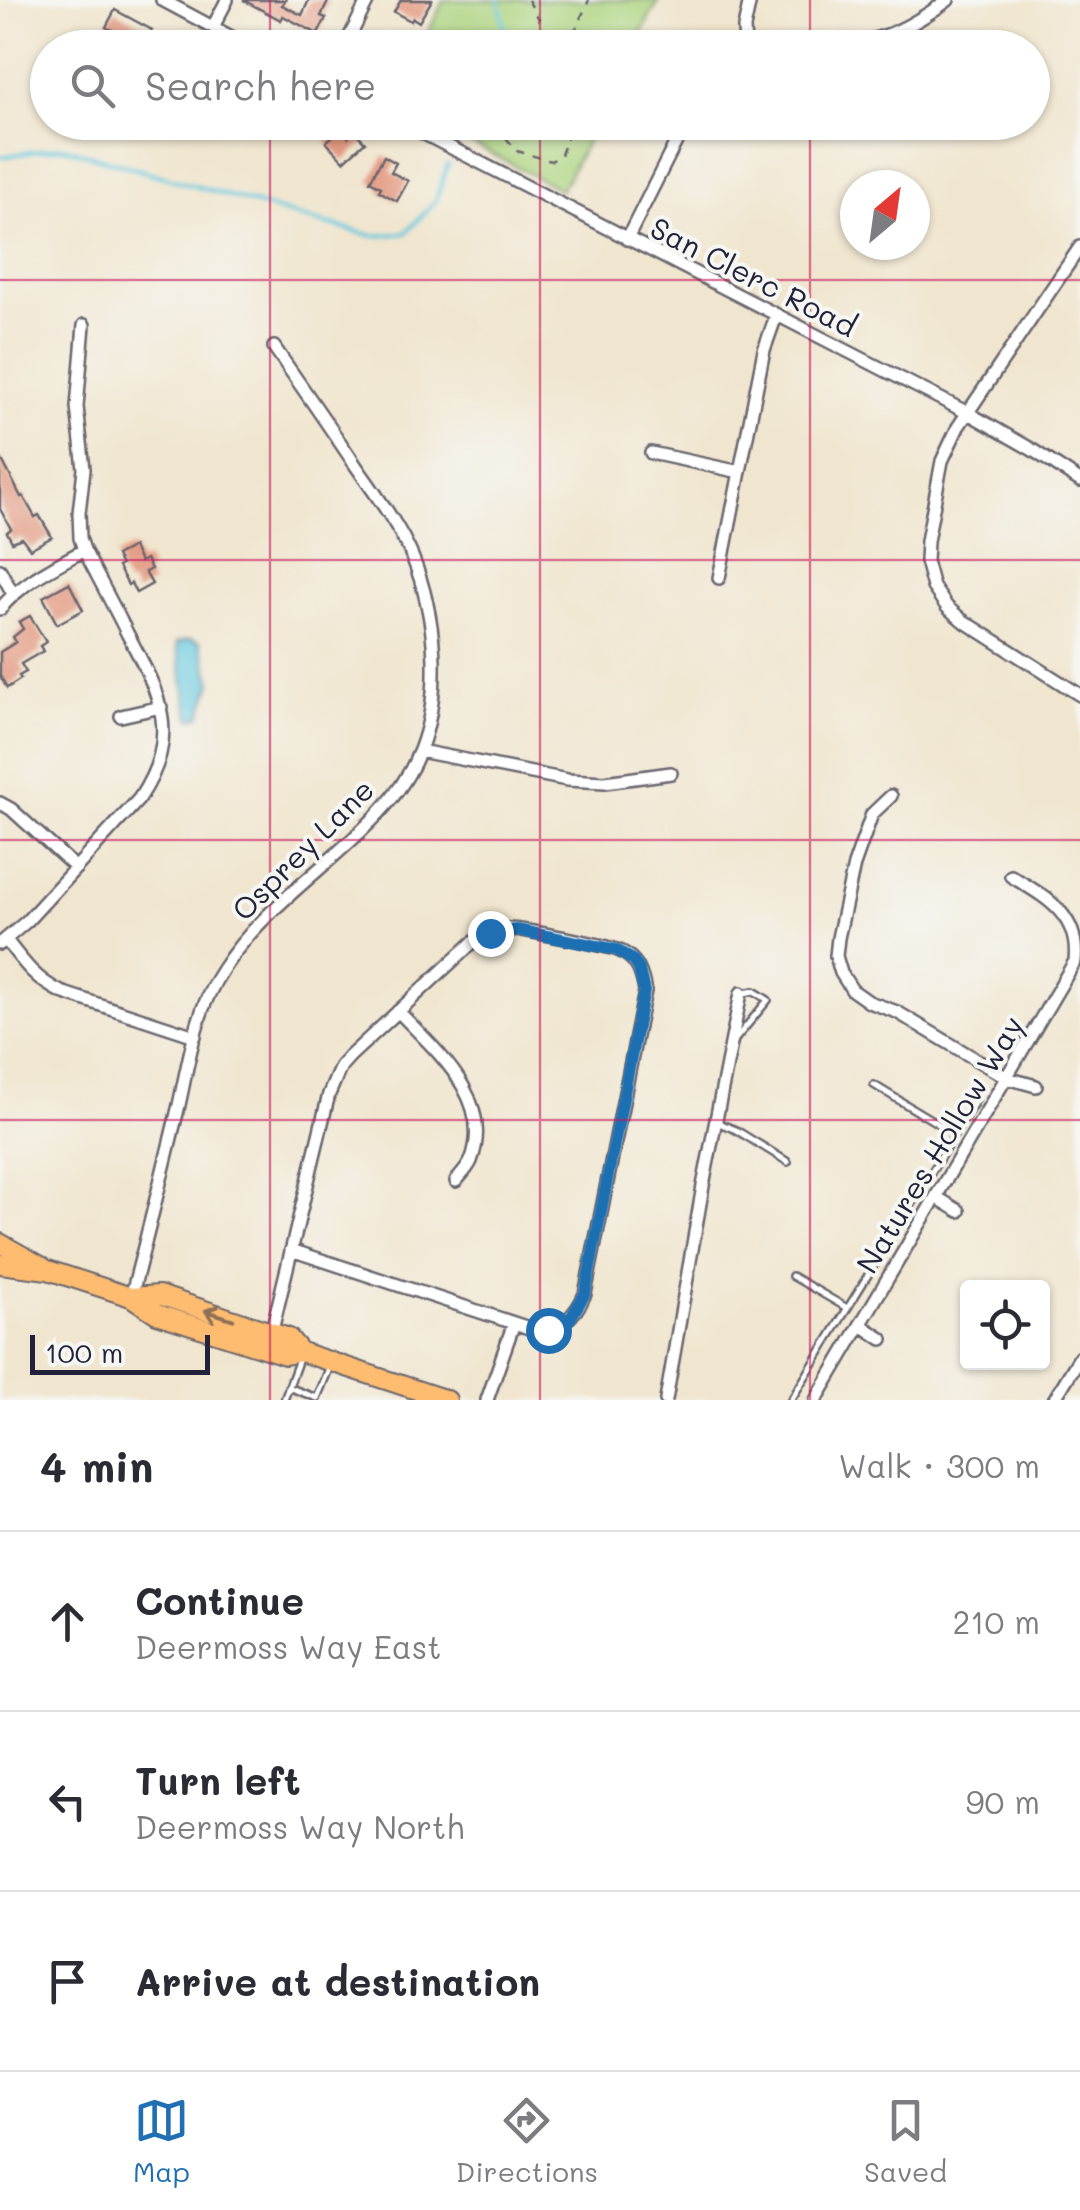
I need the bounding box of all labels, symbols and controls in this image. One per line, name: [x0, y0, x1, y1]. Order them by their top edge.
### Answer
search box: [30, 30, 1050, 140]
icon: search: [65, 58, 120, 113]
text: Search here: [145, 60, 376, 110]
north arrow: [840, 170, 930, 260]
street label: San Clerc Road: [644, 207, 864, 345]
street label: Osprey Lane: [222, 769, 382, 929]
route end: [468, 911, 514, 957]
street label: Natures Hollow Way: [846, 1008, 1032, 1280]
map controls: [960, 1280, 1050, 1370]
button: locate: [960, 1280, 1050, 1370]
one-way arrow: [204, 1304, 236, 1322]
route start: [526, 1308, 572, 1354]
scale bar: [30, 1330, 210, 1374]
text: 100 m: [45, 1334, 123, 1370]
text: 4 min: [40, 1438, 153, 1493]
text: Walk · 300 m: [839, 1444, 1040, 1486]
text: Continue: [135, 1575, 304, 1625]
icon: ahead: [40, 1594, 95, 1649]
text: 210 m: [952, 1600, 1040, 1642]
text: Deermoss Way East: [135, 1625, 441, 1667]
text: Turn left: [135, 1755, 301, 1805]
icon: left: [40, 1774, 95, 1829]
text: 90 m: [966, 1780, 1040, 1822]
text: Deermoss Way North: [135, 1805, 464, 1847]
icon: arrive: [40, 1954, 95, 2009]
text: Arrive at destination: [135, 1956, 540, 2006]
tab: Map: [133, 2093, 190, 2189]
tab: Directions: [456, 2093, 598, 2189]
tab: Saved: [864, 2093, 947, 2189]

